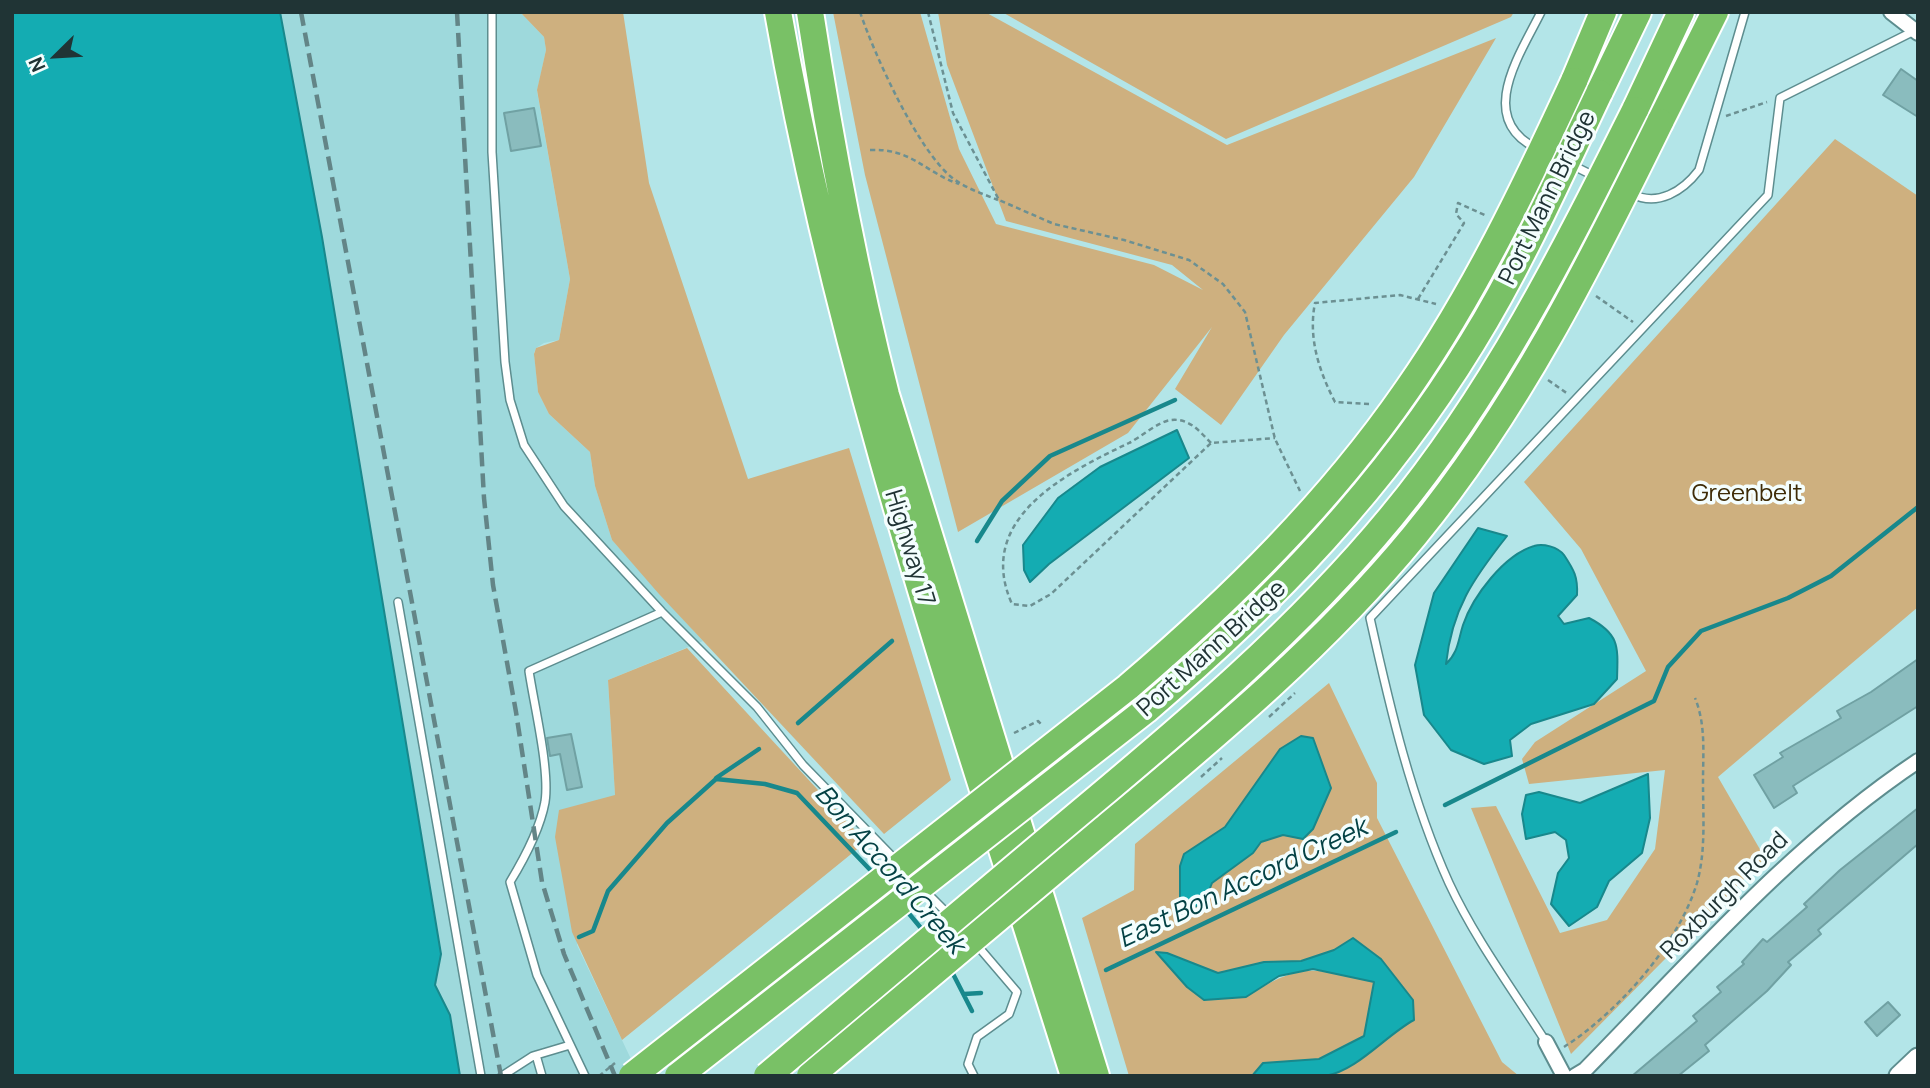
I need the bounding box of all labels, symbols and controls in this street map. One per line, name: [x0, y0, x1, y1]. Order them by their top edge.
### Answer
north arrow: [21, 21, 91, 91]
text: N: [22, 53, 51, 76]
street label: Port Mann Bridge: [1493, 106, 1603, 290]
park label: Greenbelt: [1692, 480, 1802, 508]
street label: Highway 17: [878, 487, 940, 609]
street label: Port Mann Bridge: [1132, 575, 1292, 723]
water label: Bon Accord Creek: [808, 780, 970, 960]
water label: East Bon Accord Creek: [1114, 813, 1372, 955]
street label: Roxburgh Road: [1655, 826, 1795, 966]

